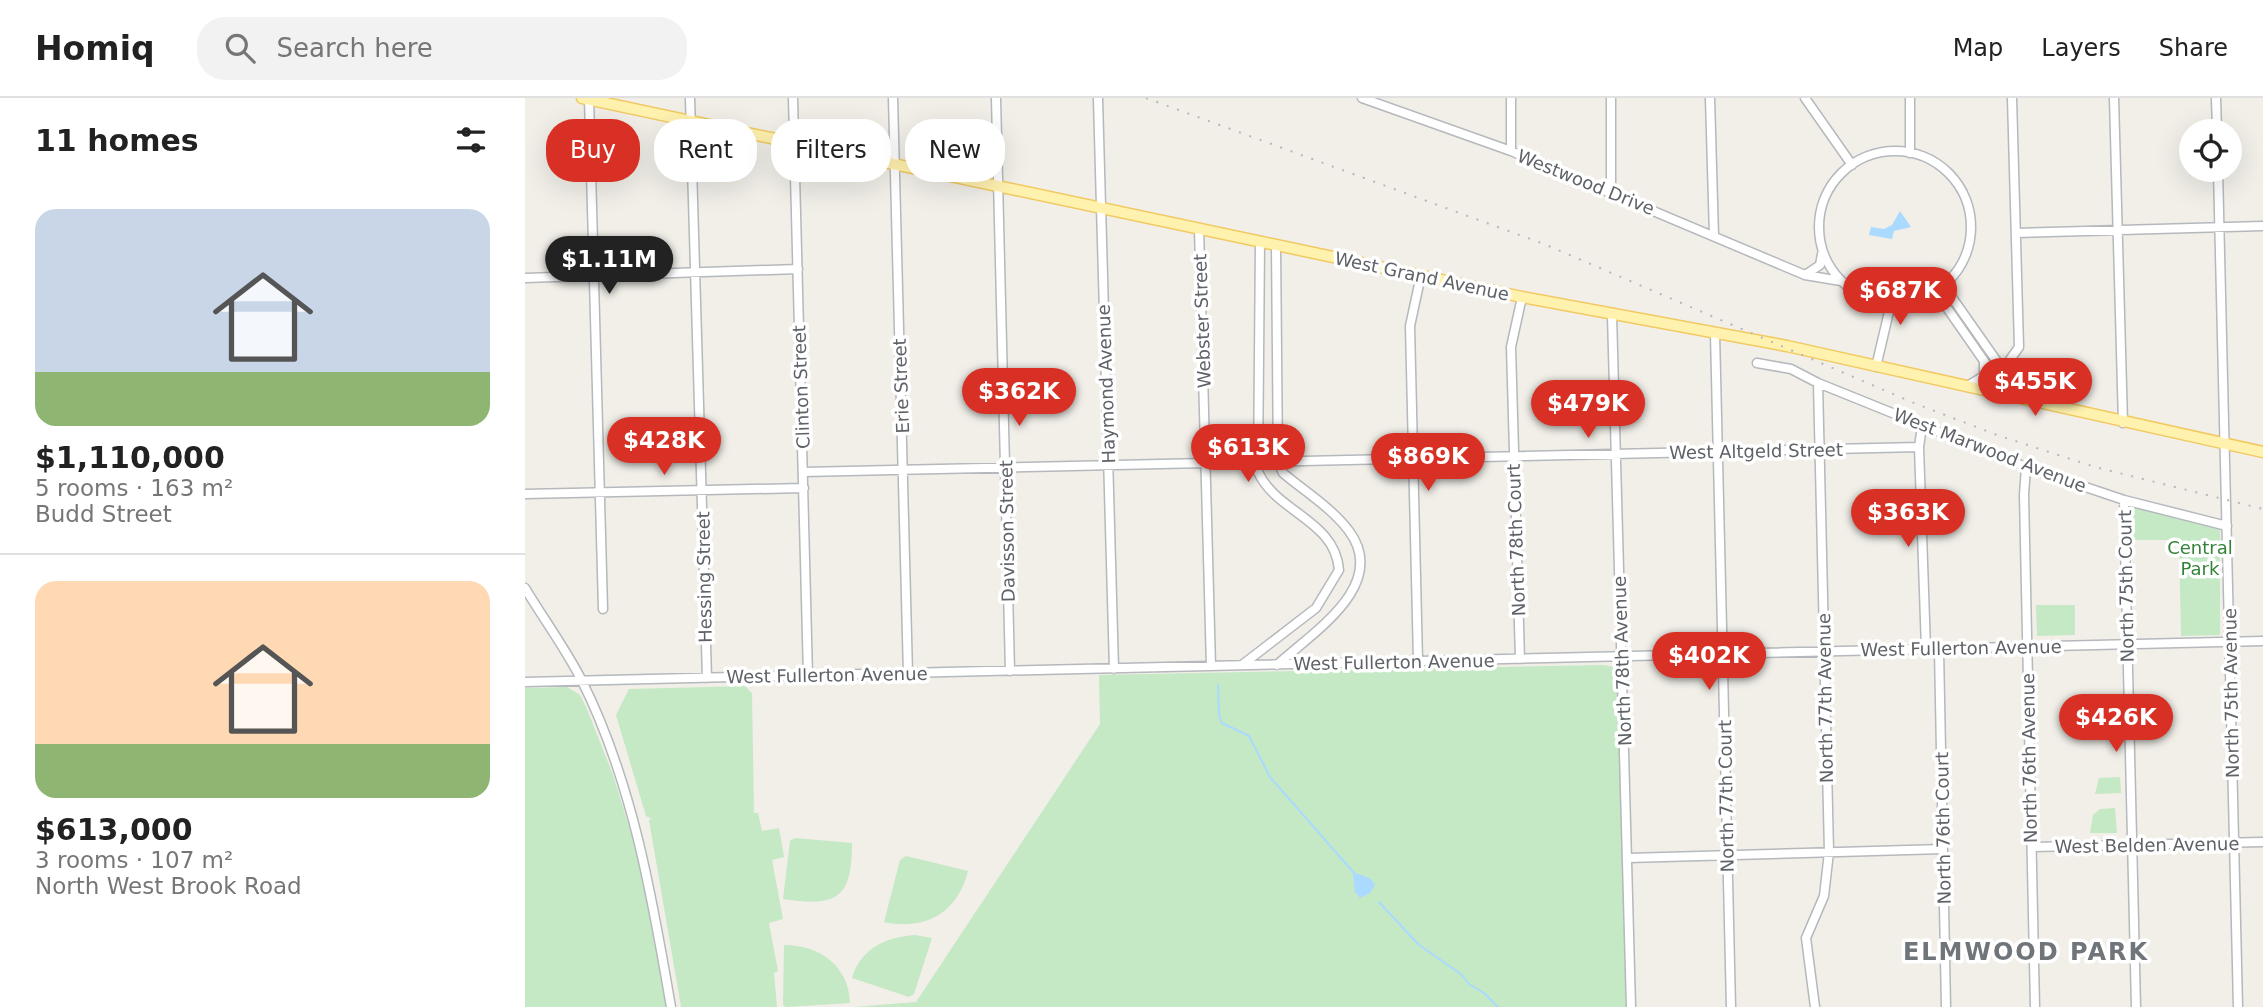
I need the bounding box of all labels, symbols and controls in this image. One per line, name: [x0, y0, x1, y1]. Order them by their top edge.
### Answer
search box: [197, 17, 687, 80]
text: Homiq: [35, 29, 155, 68]
icon: search: [221, 29, 259, 67]
text: Search here: [277, 33, 433, 63]
text: Map: [1953, 34, 2003, 62]
text: Layers: [2041, 34, 2121, 62]
text: Share: [2159, 34, 2228, 62]
chip: Buy: [546, 119, 640, 182]
chip: Rent: [654, 119, 757, 182]
chip: Filters: [771, 119, 891, 182]
chip: New: [905, 119, 1005, 182]
map controls: [2179, 119, 2242, 182]
button: locate: [2179, 119, 2242, 182]
icon: filters: [452, 121, 490, 159]
text: 11 homes: [35, 123, 199, 158]
street label: Westwood Drive: [1514, 145, 1658, 219]
pin: $1.11M: [552, 236, 666, 296]
text: $1.11M: [561, 246, 657, 272]
street label: West Grand Avenue: [1333, 247, 1511, 305]
street label: Webster Street: [1189, 253, 1215, 389]
icon: home: [200, 254, 326, 380]
pin: $687K: [1851, 268, 1949, 327]
text: $687K: [1859, 277, 1941, 303]
street label: Haymond Avenue: [1093, 304, 1119, 464]
street label: Clinton Street: [788, 325, 814, 449]
street label: Erie Street: [889, 338, 913, 434]
pin: $455K: [1986, 358, 2084, 418]
pin: $362K: [970, 368, 1068, 428]
text: $455K: [1994, 368, 2076, 394]
text: $362K: [978, 378, 1060, 404]
pin: $479K: [1539, 380, 1637, 440]
text: $479K: [1547, 390, 1629, 416]
street label: West Marwood Avenue: [1891, 404, 2089, 496]
pin: $428K: [615, 418, 713, 477]
pin: $613K: [1199, 424, 1297, 484]
text: $428K: [623, 427, 705, 453]
text: $613K: [1207, 434, 1289, 460]
pin: $869K: [1379, 434, 1477, 493]
street label: West Altgeld Street: [1669, 439, 1843, 463]
text: $1,110,000: [35, 440, 225, 475]
text: $869K: [1387, 443, 1469, 469]
street label: Davisson Street: [995, 460, 1019, 602]
street label: North 78th Court: [1503, 463, 1529, 617]
text: 5 rooms · 163 m²: [35, 475, 233, 501]
pin: $363K: [1859, 490, 1957, 549]
text: $363K: [1867, 499, 1949, 525]
text: Budd Street: [35, 501, 172, 527]
street label: North 75th Court: [2114, 510, 2138, 662]
street label: Hessing Street: [692, 511, 716, 643]
park label: Central Park: [2167, 537, 2233, 579]
street label: North 78th Avenue: [1609, 576, 1635, 746]
street label: North 75th Avenue: [2219, 608, 2243, 778]
street label: North 77th Avenue: [1813, 613, 1837, 783]
icon: home: [200, 626, 326, 752]
pin: $402K: [1660, 632, 1758, 692]
street label: West Fullerton Avenue: [1860, 636, 2062, 660]
text: $402K: [1668, 642, 1750, 668]
street label: West Fullerton Avenue: [1293, 650, 1495, 674]
street label: West Fullerton Avenue: [726, 663, 928, 687]
street label: North 76th Avenue: [2017, 673, 2041, 843]
pin: $426K: [2067, 694, 2165, 754]
text: $426K: [2075, 704, 2157, 730]
street label: North 77th Court: [1714, 720, 1738, 872]
street label: North 76th Court: [1931, 752, 1955, 904]
text: $613,000: [35, 812, 193, 847]
street label: West Belden Avenue: [2054, 833, 2240, 857]
text: 3 rooms · 107 m²: [35, 847, 233, 873]
text: North West Brook Road: [35, 873, 302, 899]
district label: ELMWOOD PARK: [1903, 938, 2149, 966]

